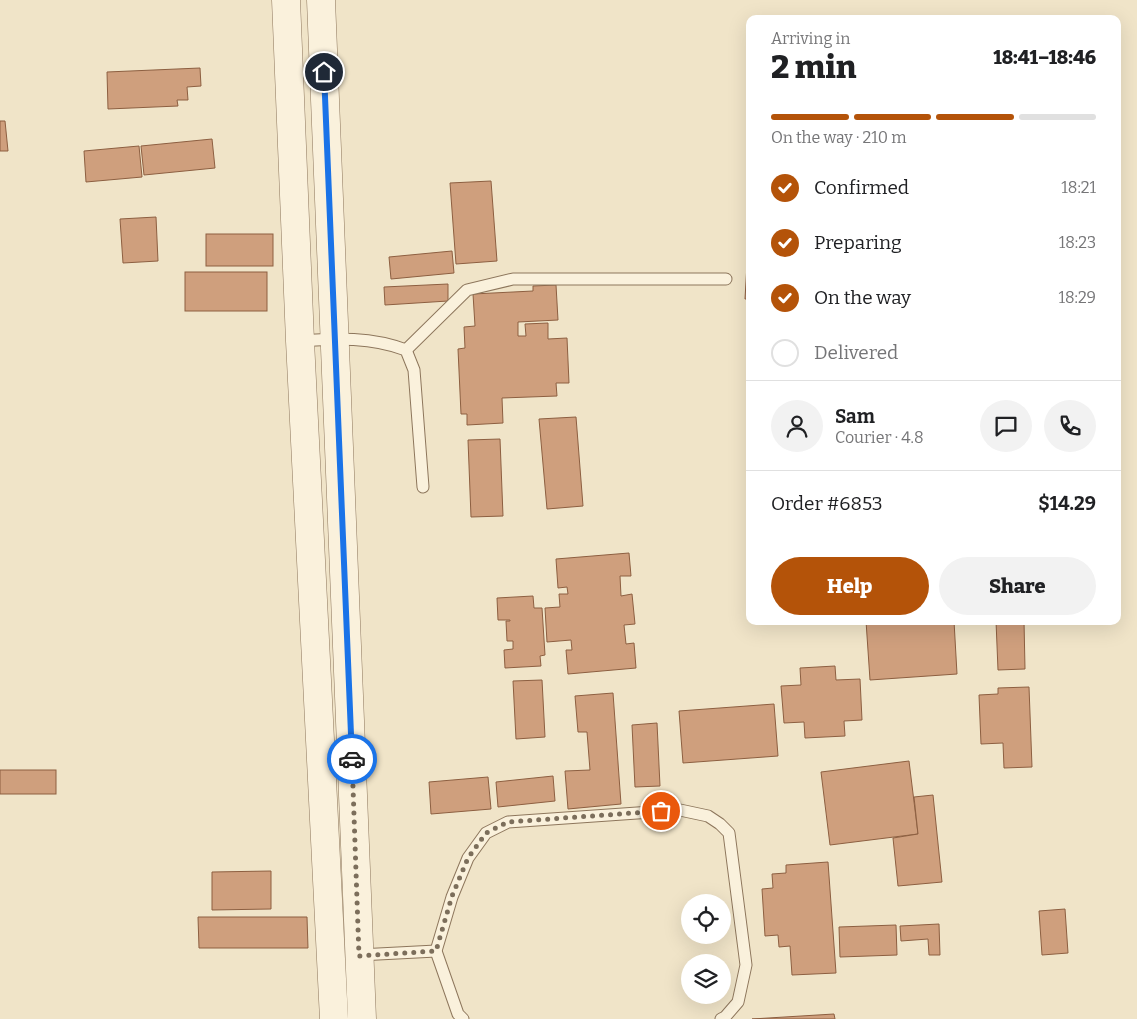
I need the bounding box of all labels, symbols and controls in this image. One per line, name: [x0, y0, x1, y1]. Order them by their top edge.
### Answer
text: Arriving in: [771, 29, 850, 48]
text: 18:41–18:46: [993, 46, 1096, 69]
text: 2 min: [771, 48, 857, 86]
pin: [303, 51, 345, 93]
icon: home: [310, 58, 338, 86]
text: On the way · 210 m: [771, 128, 906, 147]
icon: check: [771, 174, 799, 202]
text: Confirmed: [814, 176, 909, 199]
text: 18:21: [1061, 178, 1096, 197]
icon: check: [771, 229, 799, 257]
text: Preparing: [814, 231, 902, 254]
text: 18:23: [1059, 233, 1096, 252]
icon: check: [771, 284, 799, 312]
text: On the way: [814, 286, 911, 309]
text: 18:29: [1058, 288, 1096, 307]
text: Delivered: [814, 341, 898, 364]
button: person: [771, 400, 823, 452]
button: chat: [980, 400, 1032, 452]
button: phone: [1044, 400, 1096, 452]
text: Sam: [835, 405, 875, 428]
text: Courier · 4.8: [835, 428, 924, 447]
text: Order #6853: [771, 492, 882, 515]
text: $14.29: [1038, 492, 1096, 515]
button: Help: [771, 557, 929, 615]
button: Share: [939, 557, 1096, 615]
courier: [327, 734, 377, 784]
icon: car: [338, 745, 366, 773]
pin: [640, 790, 682, 832]
icon: bag: [647, 797, 675, 825]
map controls: [681, 894, 731, 1004]
button: locate: [681, 894, 731, 944]
button: layers: [681, 954, 731, 1004]

